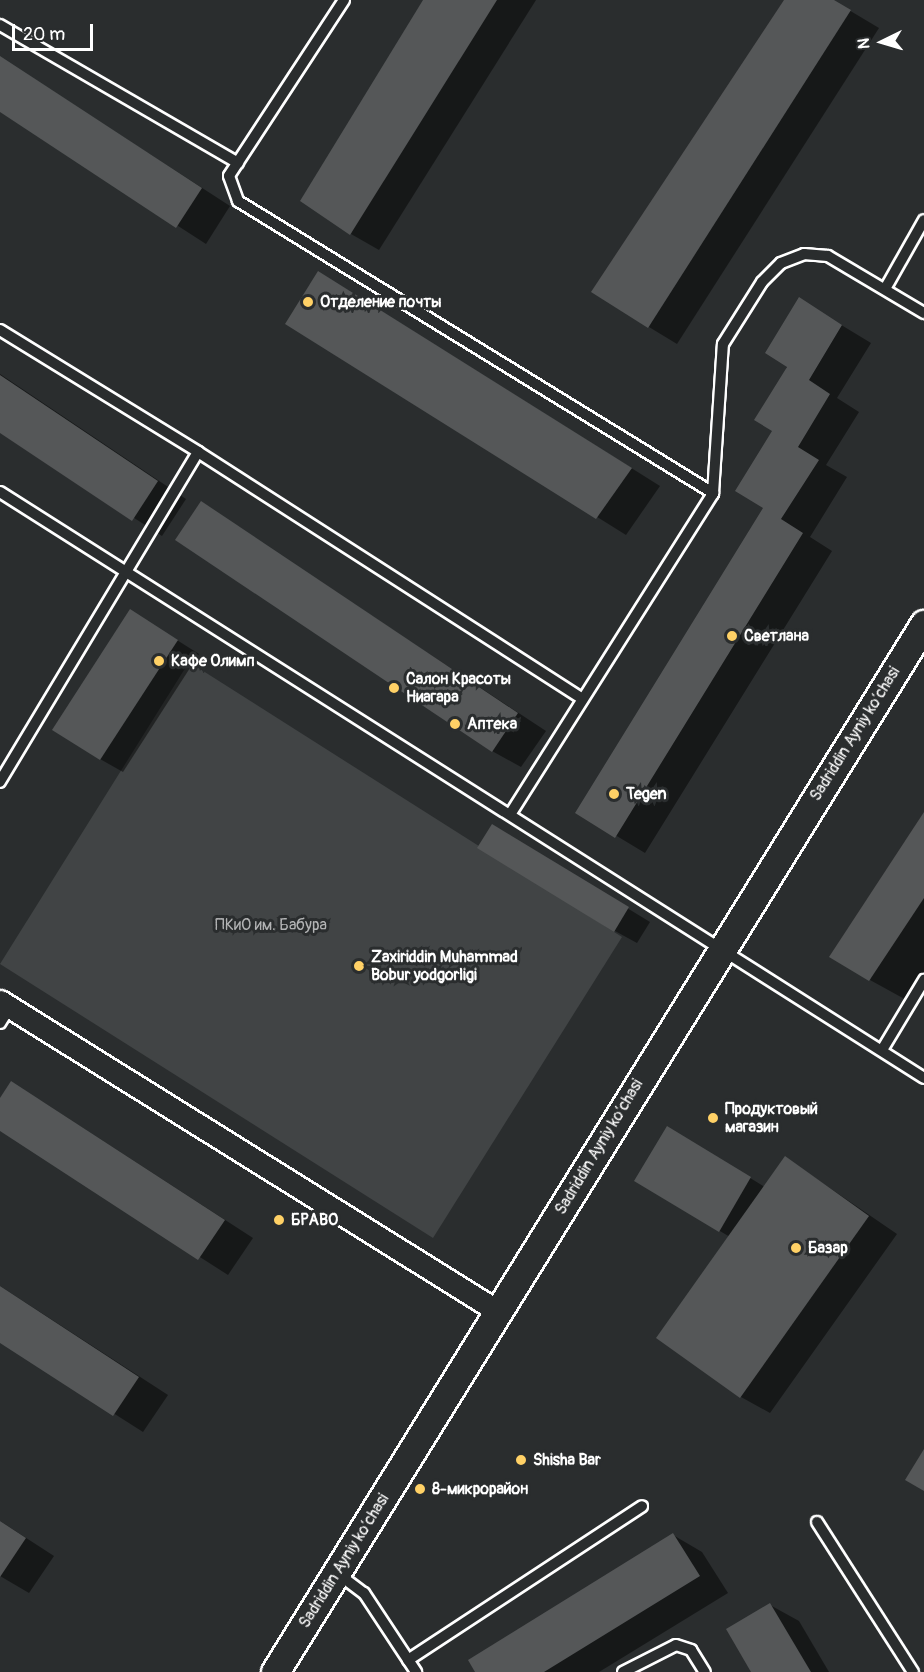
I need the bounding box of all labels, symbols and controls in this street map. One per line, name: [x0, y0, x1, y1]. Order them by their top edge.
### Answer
scale bar: [15, 12, 96, 50]
north arrow: [852, 12, 912, 72]
text: 20 m: [23, 23, 65, 46]
text: N: [854, 37, 875, 50]
place label: Отделение почты: [320, 292, 442, 312]
marker: Отделение почты: [301, 295, 315, 309]
place label: Светлана: [744, 626, 809, 646]
marker: Светлана: [725, 629, 739, 643]
place label: Кафе Олимп: [171, 651, 255, 671]
marker: Кафе Олимп: [152, 654, 166, 668]
street label: Sadriddin Ayniy ko‘chasi: [806, 663, 904, 805]
place label: Салон Красоты Ниагара: [406, 669, 511, 707]
marker: Салон Красоты Ниагара: [387, 681, 401, 695]
place label: Аптека: [467, 714, 517, 734]
marker: Аптека: [448, 717, 462, 731]
place label: Tegen: [626, 784, 666, 804]
marker: Tegen: [607, 787, 621, 801]
park label: ПКиО им. Бабура: [215, 915, 327, 935]
place label: Zaxiriddin Muhammad Bobur yodgorligi: [371, 947, 518, 985]
marker: Zaxiriddin Muhammad Bobur yodgorligi: [352, 959, 366, 973]
street label: Sadriddin Ayniy ko‘chasi: [551, 1076, 647, 1218]
place label: Продуктовый магазин: [725, 1099, 818, 1137]
marker: Продуктовый магазин: [706, 1111, 720, 1125]
place label: БРАВО: [291, 1210, 338, 1230]
marker: БРАВО: [272, 1213, 286, 1227]
place label: Базар: [808, 1238, 848, 1258]
marker: Базар: [789, 1241, 803, 1255]
place label: Shisha Bar: [533, 1450, 601, 1470]
marker: Shisha Bar: [514, 1453, 528, 1467]
place label: 8-микрорайон: [432, 1479, 528, 1499]
marker: 8-микрорайон: [413, 1482, 427, 1496]
street label: Sadriddin Ayniy ko‘chasi: [295, 1490, 393, 1632]

